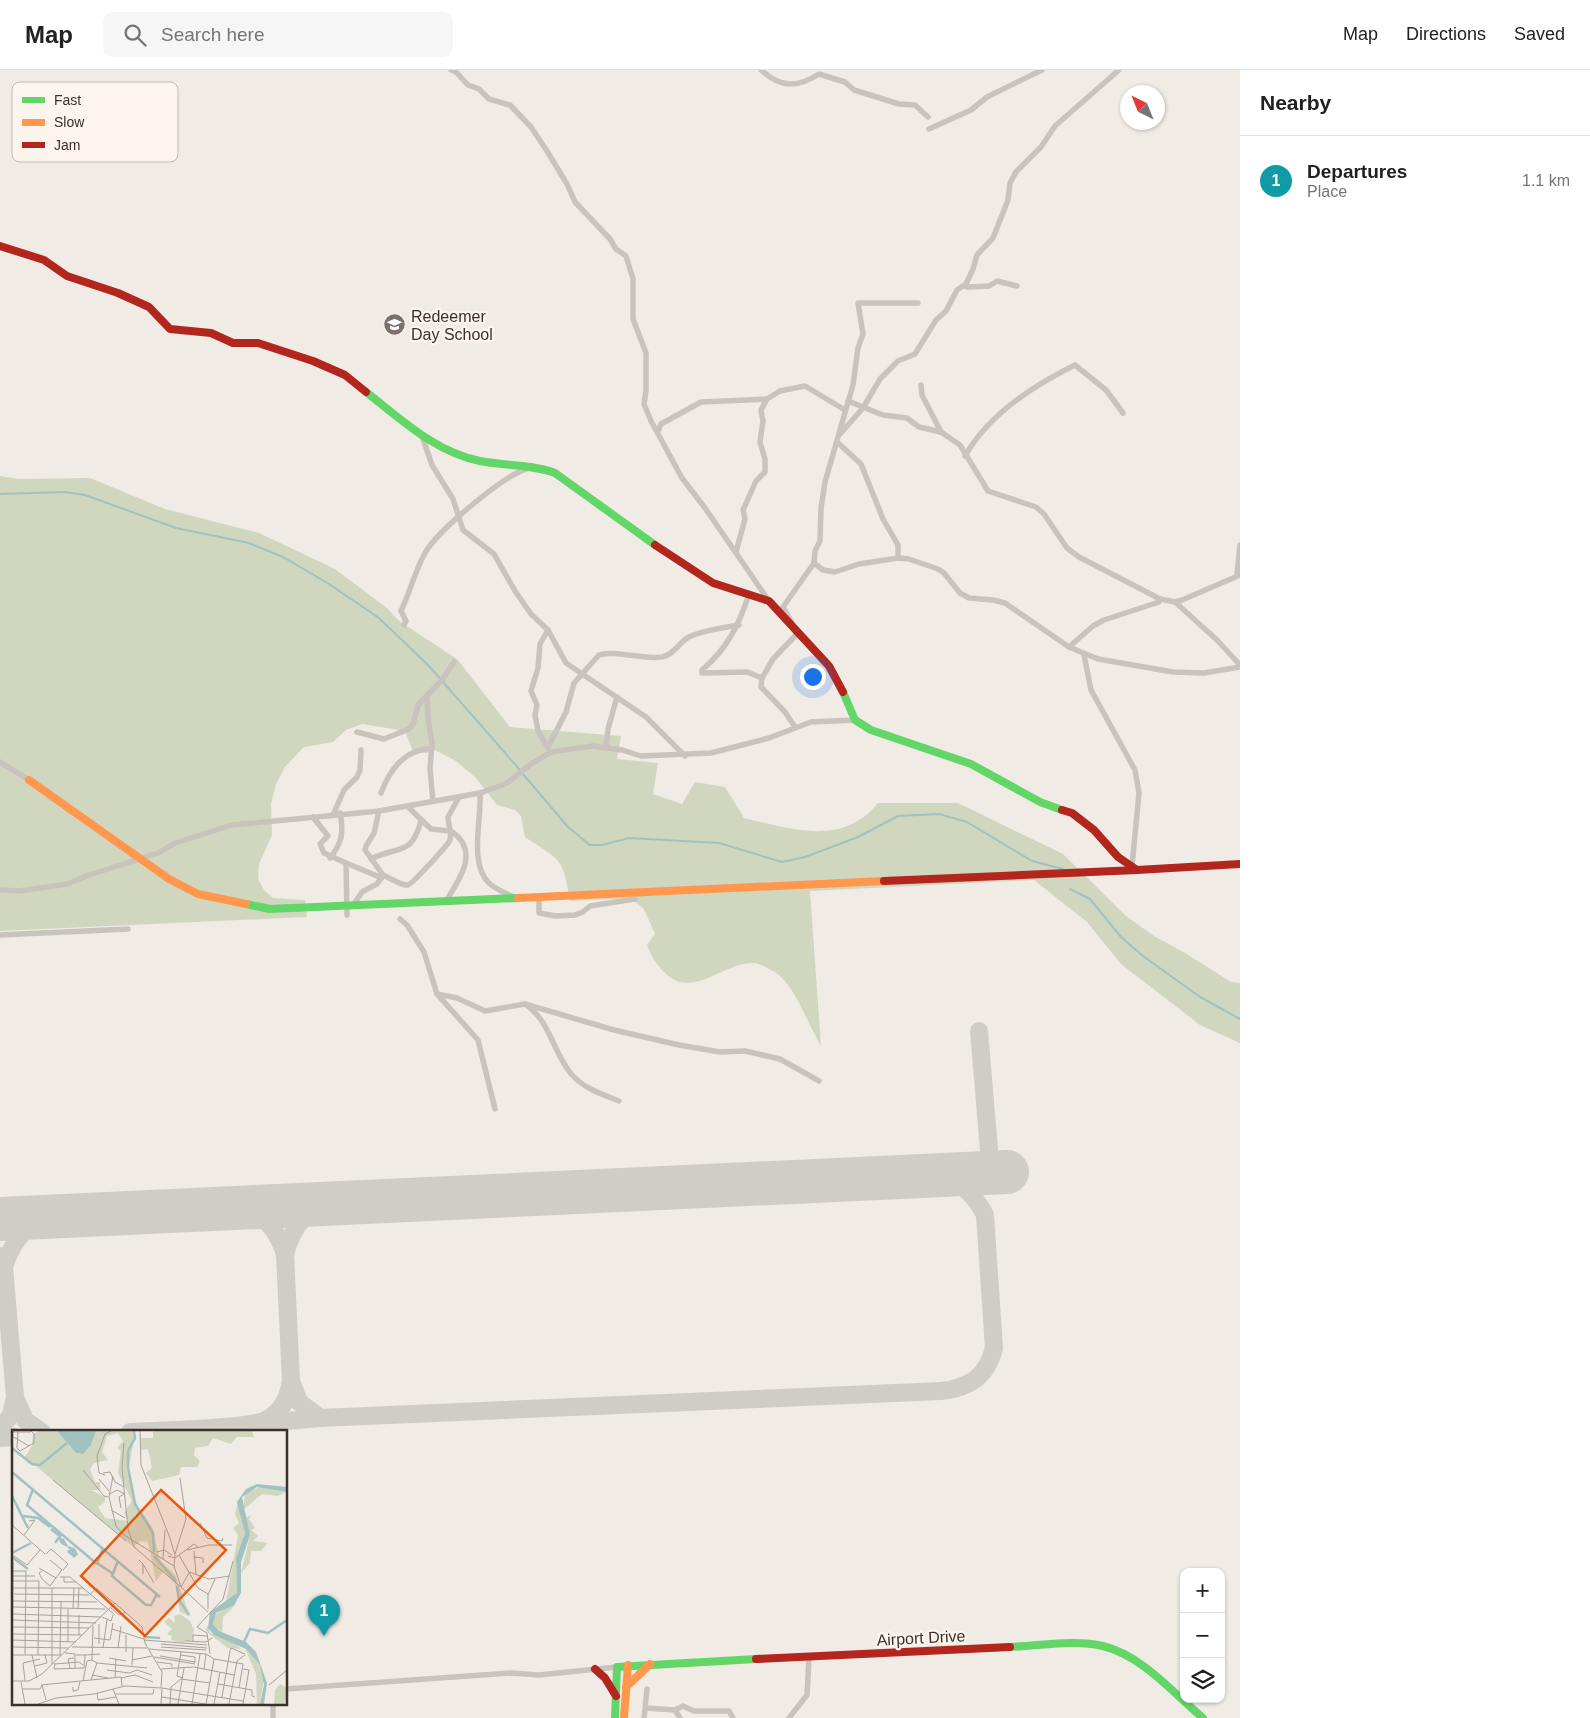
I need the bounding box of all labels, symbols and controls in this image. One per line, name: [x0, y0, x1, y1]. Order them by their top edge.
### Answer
search box: [103, 12, 453, 57]
text: Map: [25, 21, 73, 48]
icon: search: [121, 21, 149, 49]
text: Search here: [161, 24, 265, 45]
text: Map: [1343, 24, 1378, 44]
text: Directions: [1406, 24, 1486, 44]
text: Saved: [1514, 24, 1565, 44]
legend: [12, 82, 178, 162]
north arrow: [1120, 85, 1165, 130]
text: Nearby: [1260, 91, 1331, 114]
text: Fast: [54, 92, 81, 108]
text: Slow: [54, 114, 85, 130]
text: Jam: [54, 137, 80, 153]
text: Departures: [1307, 161, 1407, 182]
text: 1: [1272, 172, 1280, 189]
text: 1.1 km: [1522, 172, 1570, 189]
text: Place: [1307, 183, 1347, 200]
place label: Redeemer Day School: [411, 308, 493, 343]
school or university icon: Redeemer Day School: [383, 313, 407, 337]
your location: [800, 664, 826, 690]
inset map: [12, 1430, 288, 1706]
map controls: [1180, 1568, 1225, 1703]
button: +: [1180, 1568, 1225, 1613]
pin: 1: [308, 1595, 340, 1636]
button: −: [1180, 1613, 1225, 1658]
street label: Airport Drive: [876, 1627, 966, 1649]
button: layers: [1180, 1658, 1225, 1703]

